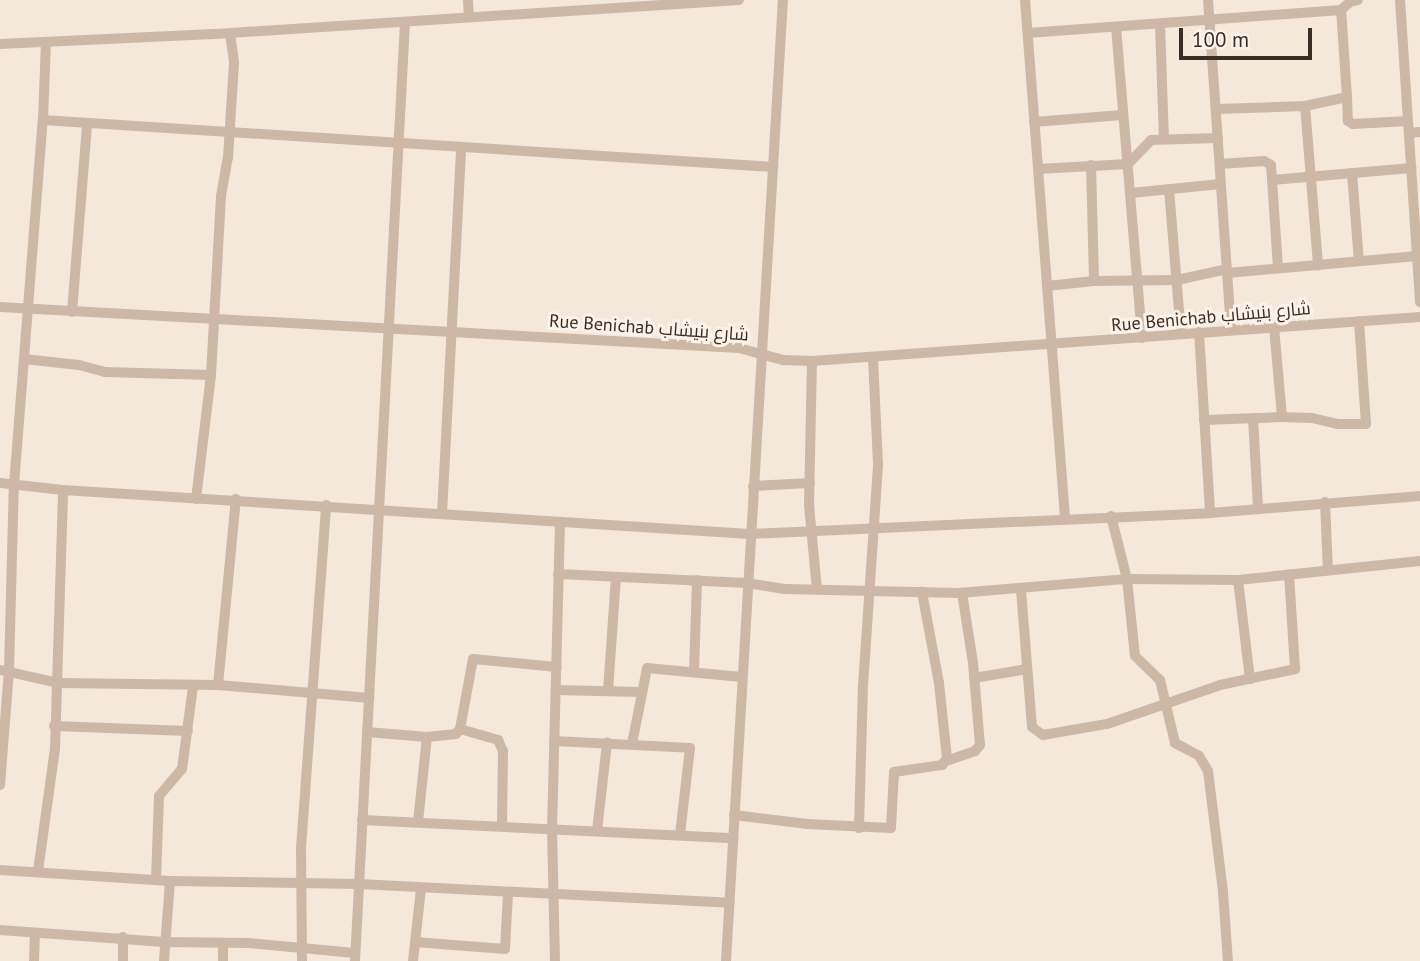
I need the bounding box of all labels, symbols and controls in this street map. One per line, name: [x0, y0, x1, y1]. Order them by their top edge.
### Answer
scale bar: [1182, 14, 1315, 58]
text: 100 m: [1192, 26, 1249, 53]
street label: Rue Benichab شارع بنيشاب: [1110, 298, 1312, 336]
street label: Rue Benichab شارع بنيشاب: [548, 310, 750, 346]

